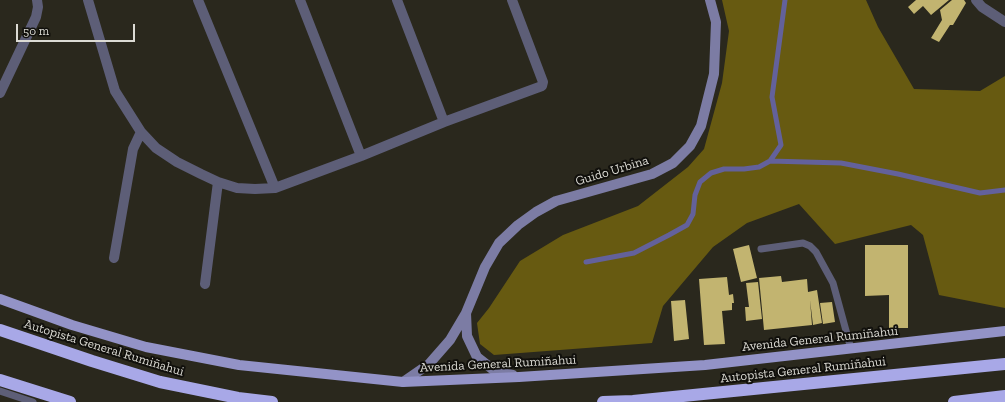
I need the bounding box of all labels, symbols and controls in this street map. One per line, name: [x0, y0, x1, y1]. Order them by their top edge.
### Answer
scale bar: [18, 16, 137, 42]
text: 50 m: [23, 24, 49, 38]
street label: Guido Urbina: [574, 153, 650, 189]
street label: Autopista General Rumiñahui: [22, 316, 186, 380]
street label: Avenida General Rumiñahui: [741, 323, 899, 355]
street label: Avenida General Rumiñahui: [419, 352, 577, 376]
street label: Autopista General Rumiñahui: [719, 354, 887, 386]

